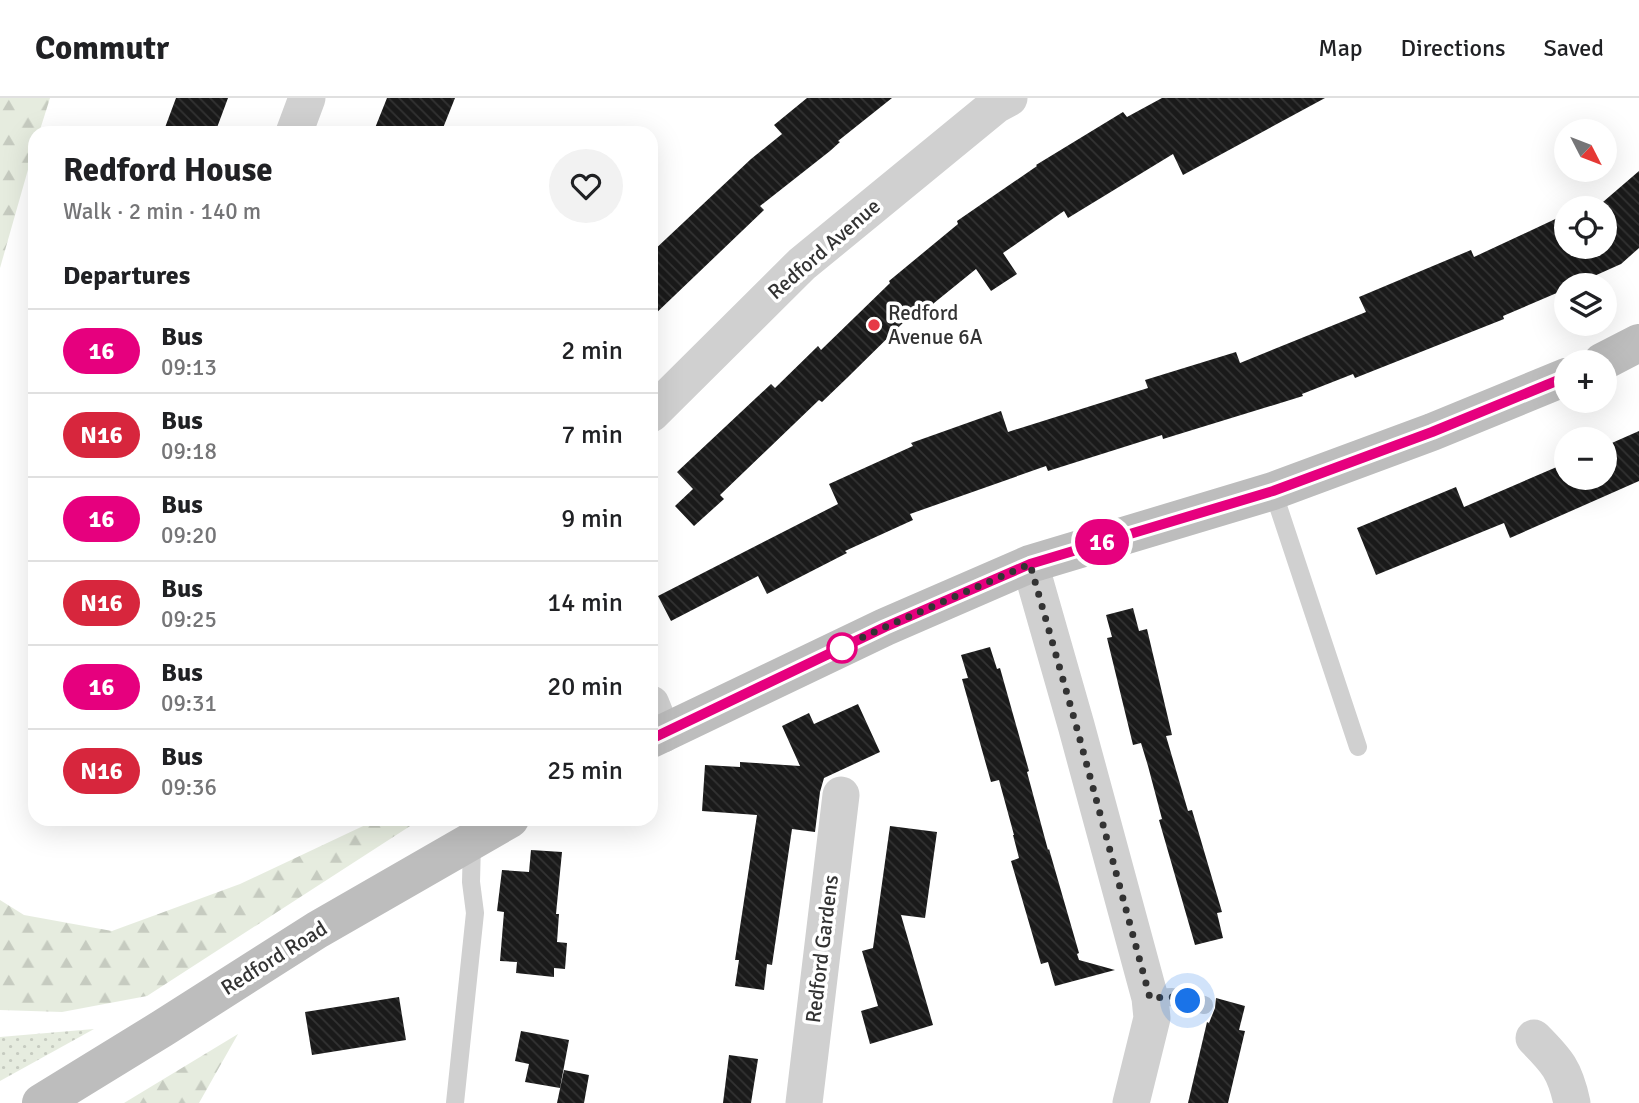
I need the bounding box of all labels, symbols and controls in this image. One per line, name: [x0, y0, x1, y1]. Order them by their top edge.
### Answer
text: Commutr: [35, 28, 169, 69]
text: Map: [1318, 33, 1363, 63]
text: Directions: [1401, 33, 1506, 63]
text: Saved: [1544, 33, 1604, 63]
north arrow: [1554, 119, 1617, 182]
map controls: [1554, 119, 1617, 490]
button: heart: [549, 149, 623, 223]
text: Redford House: [63, 150, 273, 191]
street label: Redford Avenue: [762, 193, 886, 305]
button: locate: [1554, 196, 1617, 259]
text: Walk · 2 min · 140 m: [63, 197, 261, 226]
text: Departures: [63, 260, 190, 292]
button: layers: [1554, 273, 1617, 336]
place label: Redford Avenue 6A: [888, 300, 983, 350]
marker: Redford Avenue 6A: [866, 317, 882, 333]
text: Bus: [161, 321, 203, 353]
text: 2 min: [561, 335, 623, 367]
text: 16: [89, 336, 114, 366]
button: +: [1554, 350, 1617, 413]
text: 09:13: [161, 353, 217, 382]
text: Bus: [161, 405, 203, 437]
text: 7 min: [561, 419, 623, 451]
text: N16: [80, 420, 123, 450]
button: −: [1554, 427, 1617, 490]
text: 09:18: [161, 437, 217, 466]
text: Bus: [161, 489, 203, 521]
text: 9 min: [561, 503, 623, 535]
text: 16: [89, 504, 114, 534]
line badge: 16: [1070, 519, 1134, 565]
text: 09:20: [161, 521, 217, 550]
text: 16: [1089, 527, 1115, 557]
text: Bus: [161, 573, 203, 605]
text: 14 min: [547, 587, 623, 619]
text: N16: [80, 588, 123, 618]
text: 09:25: [161, 605, 217, 634]
unlabelled marker: [827, 633, 857, 663]
text: Bus: [161, 657, 203, 689]
text: 20 min: [547, 671, 623, 703]
text: 16: [89, 672, 114, 702]
text: 09:31: [161, 689, 217, 718]
text: Bus: [161, 741, 203, 773]
text: 25 min: [547, 755, 623, 787]
text: N16: [80, 756, 123, 786]
text: 09:36: [161, 773, 217, 802]
street label: Redford Gardens: [800, 873, 844, 1025]
street label: Redford Road: [216, 915, 332, 1001]
your location: [1170, 983, 1205, 1018]

